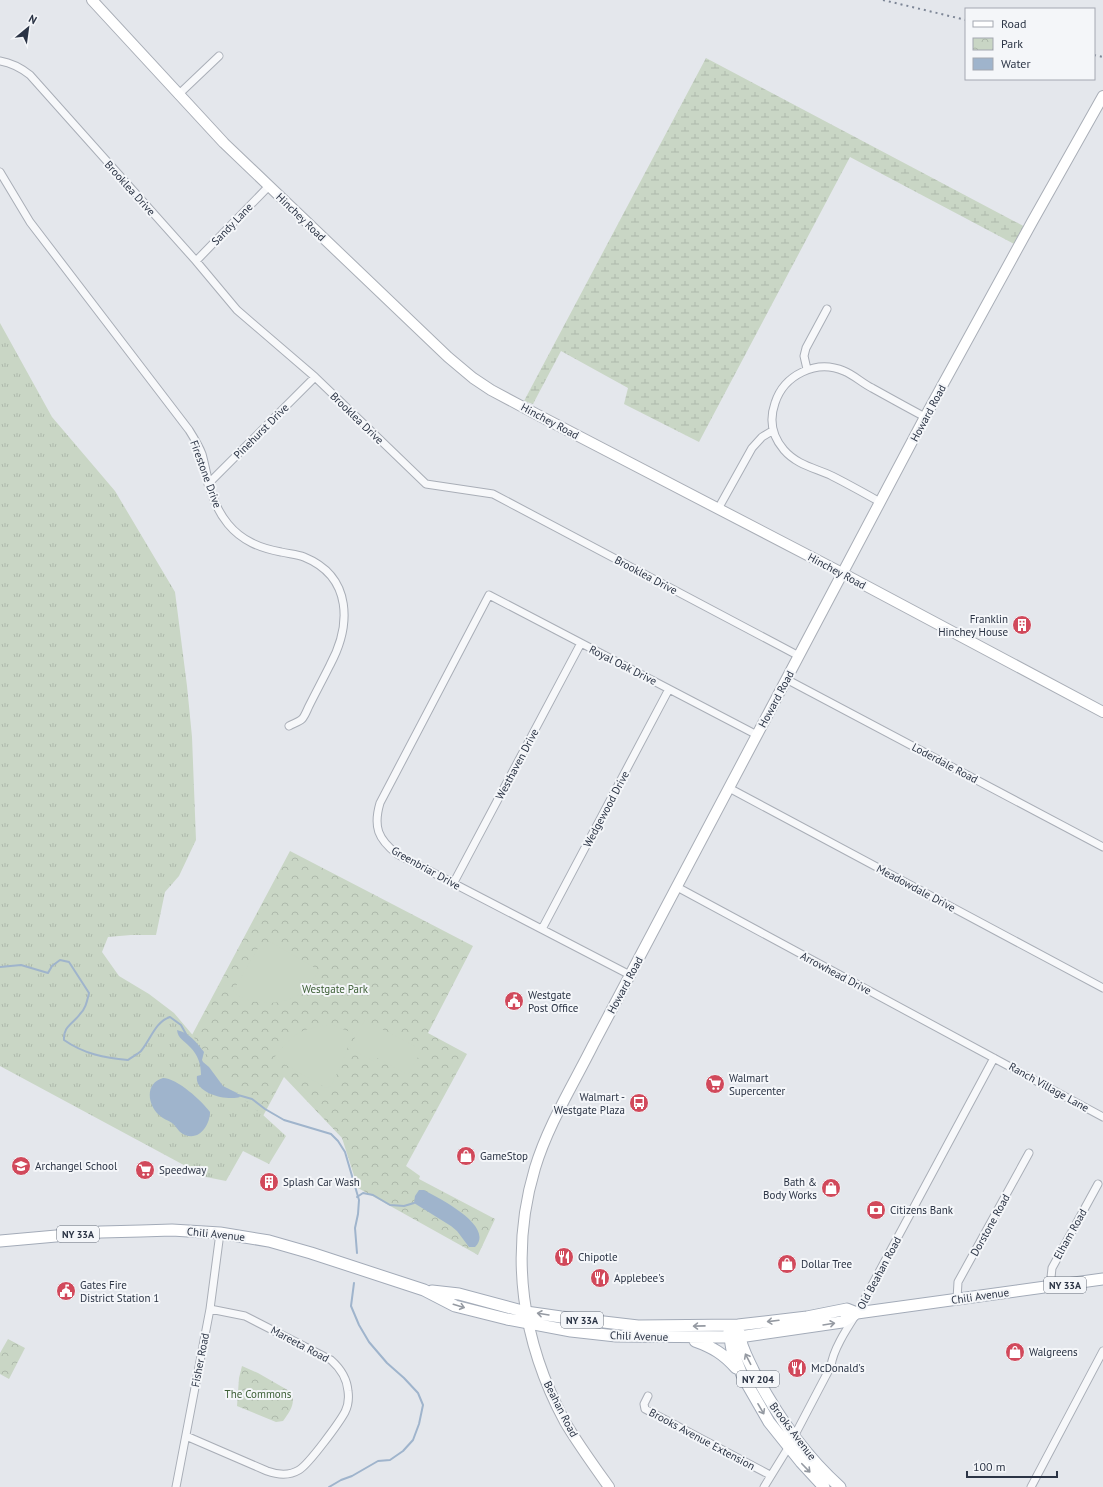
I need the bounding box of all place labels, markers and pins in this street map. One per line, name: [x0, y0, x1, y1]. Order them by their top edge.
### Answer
place label: Franklin Hinchey House: [938, 612, 1008, 639]
building icon: Franklin Hinchey House: [1011, 614, 1033, 636]
place label: Westgate Post Office: [528, 988, 579, 1015]
public building icon: Westgate Post Office: [503, 990, 525, 1012]
place label: Walmart Supercenter: [729, 1071, 786, 1098]
supermarket icon: Walmart Supercenter: [704, 1073, 726, 1095]
place label: Walmart - Westgate Plaza: [554, 1090, 625, 1117]
bus stop icon: Walmart - Westgate Plaza: [628, 1092, 650, 1114]
shop icon: GameStop: [455, 1145, 477, 1167]
place label: GameStop: [480, 1149, 528, 1163]
school or university icon: Archangel School: [10, 1155, 32, 1177]
place label: Archangel School: [35, 1159, 118, 1173]
supermarket icon: Speedway: [134, 1159, 156, 1181]
place label: Speedway: [159, 1163, 207, 1177]
building icon: Splash Car Wash: [258, 1171, 280, 1193]
place label: Splash Car Wash: [283, 1175, 360, 1189]
place label: Bath & Body Works: [763, 1175, 817, 1202]
shop icon: Bath & Body Works: [820, 1177, 842, 1199]
bank icon: Citizens Bank: [865, 1199, 887, 1221]
place label: Citizens Bank: [890, 1203, 954, 1217]
restaurant icon: Chipotle: [553, 1246, 575, 1268]
place label: Chipotle: [578, 1250, 618, 1264]
shop icon: Dollar Tree: [776, 1253, 798, 1275]
place label: Dollar Tree: [801, 1257, 852, 1271]
restaurant icon: Applebee's: [589, 1267, 611, 1289]
place label: Applebee's: [614, 1271, 665, 1285]
place label: Gates Fire District Station 1: [80, 1278, 159, 1305]
public building icon: Gates Fire District Station 1: [55, 1280, 77, 1302]
shop icon: Walgreens: [1004, 1341, 1026, 1363]
place label: Walgreens: [1029, 1345, 1078, 1359]
restaurant icon: McDonald's: [786, 1357, 808, 1379]
place label: McDonald's: [811, 1361, 865, 1375]

